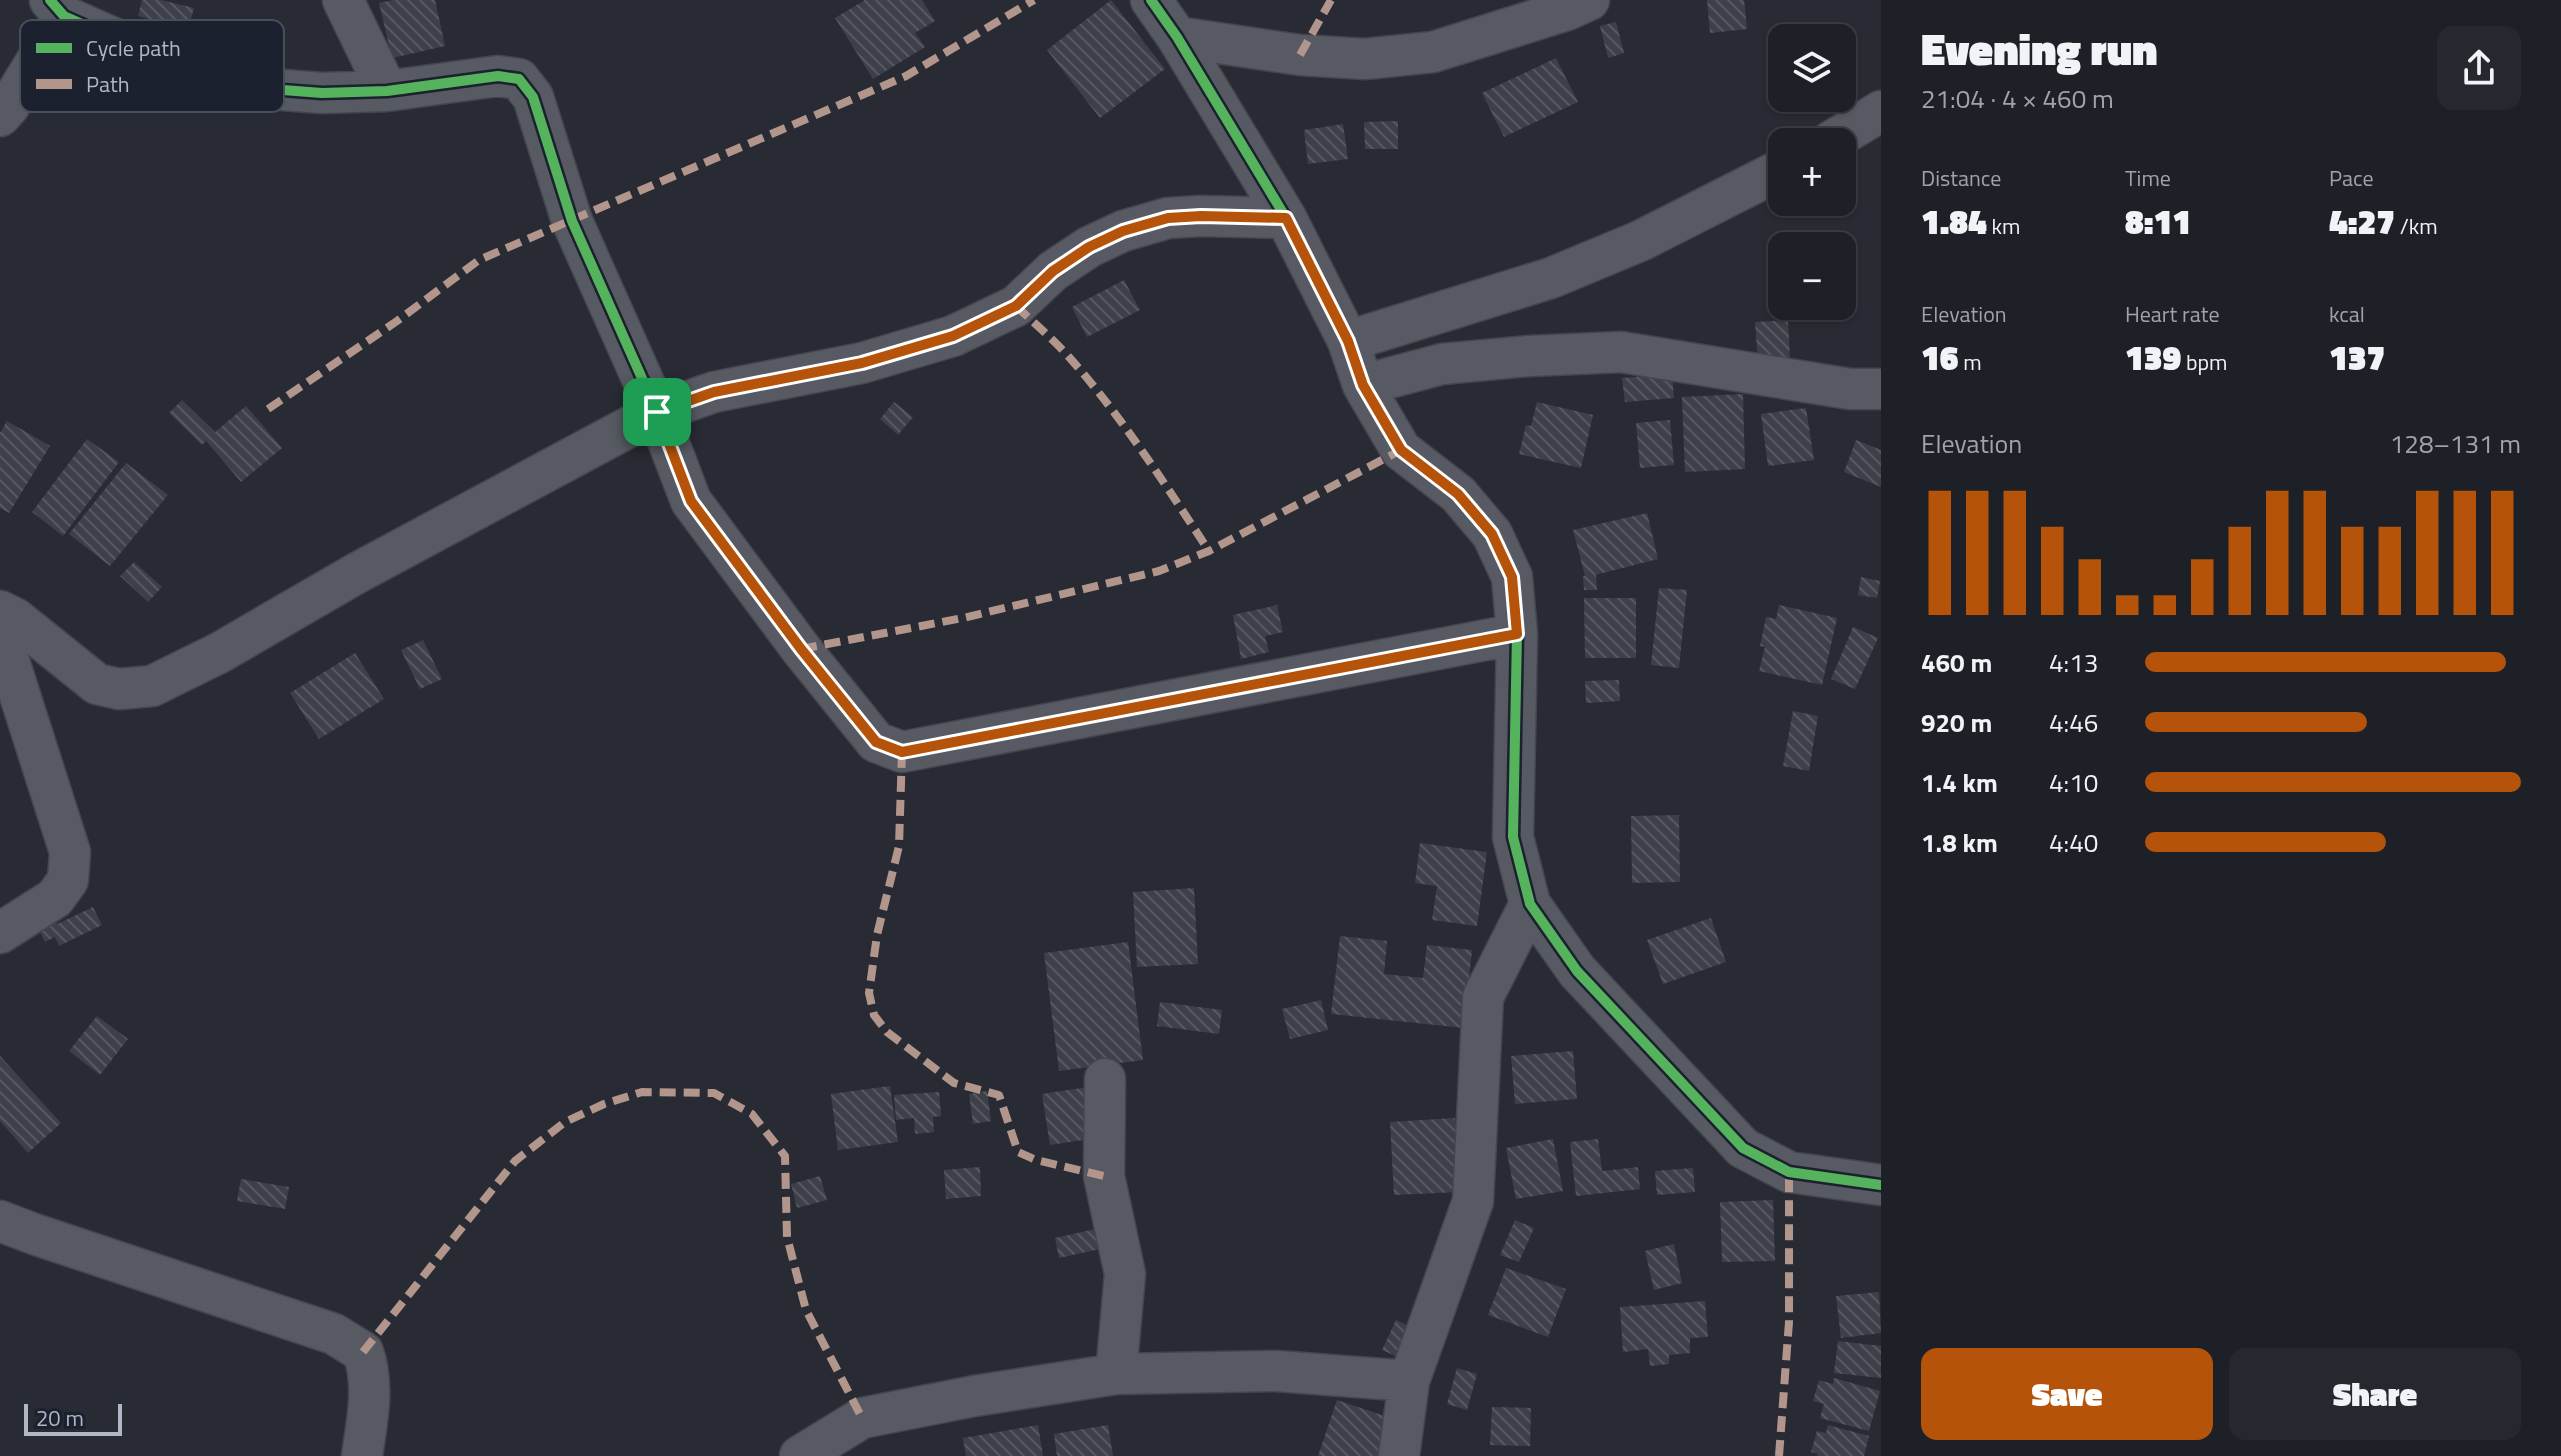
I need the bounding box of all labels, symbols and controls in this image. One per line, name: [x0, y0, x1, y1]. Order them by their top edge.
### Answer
text: Evening run: [1921, 15, 2158, 82]
legend: [20, 20, 284, 112]
map controls: [1768, 24, 1856, 320]
button: layers: [1768, 24, 1856, 112]
button: share: [2437, 26, 2521, 110]
text: Cycle path: [86, 31, 181, 65]
text: Path: [86, 67, 130, 101]
text: 21:04 · 4 × 460 m: [1921, 79, 2114, 118]
button: +: [1768, 128, 1856, 216]
text: Distance: [1921, 161, 2001, 195]
text: Time: [2125, 161, 2171, 195]
text: Pace: [2329, 161, 2374, 195]
text: 1.84: [1921, 195, 1987, 247]
text: 8:11: [2125, 195, 2191, 247]
text: 4:27: [2329, 195, 2395, 247]
text: km: [1987, 209, 2020, 243]
text: /km: [2395, 209, 2438, 243]
button: −: [1768, 232, 1856, 320]
text: Elevation: [1921, 297, 2007, 331]
text: Heart rate: [2125, 297, 2220, 331]
text: kcal: [2329, 297, 2365, 331]
text: 16: [1921, 331, 1958, 383]
text: 139: [2125, 331, 2181, 383]
text: 137: [2329, 331, 2385, 383]
text: m: [1958, 345, 1982, 379]
text: bpm: [2181, 345, 2228, 379]
pin: [623, 378, 691, 446]
icon: arrive: [635, 390, 679, 434]
text: Elevation: [1921, 424, 2022, 463]
text: 128–131 m: [2390, 424, 2521, 463]
text: 460 m: [1921, 643, 1992, 682]
text: 4:13: [2049, 643, 2098, 682]
text: 920 m: [1921, 703, 1992, 742]
text: 4:46: [2049, 703, 2098, 742]
text: 1.4 km: [1921, 763, 1998, 802]
text: 4:10: [2049, 763, 2098, 802]
text: 1.8 km: [1921, 823, 1998, 862]
text: 4:40: [2049, 823, 2098, 862]
button: Save: [1921, 1348, 2213, 1440]
button: Share: [2229, 1348, 2521, 1440]
scale bar: [24, 1400, 122, 1436]
text: 20 m: [36, 1401, 84, 1435]

